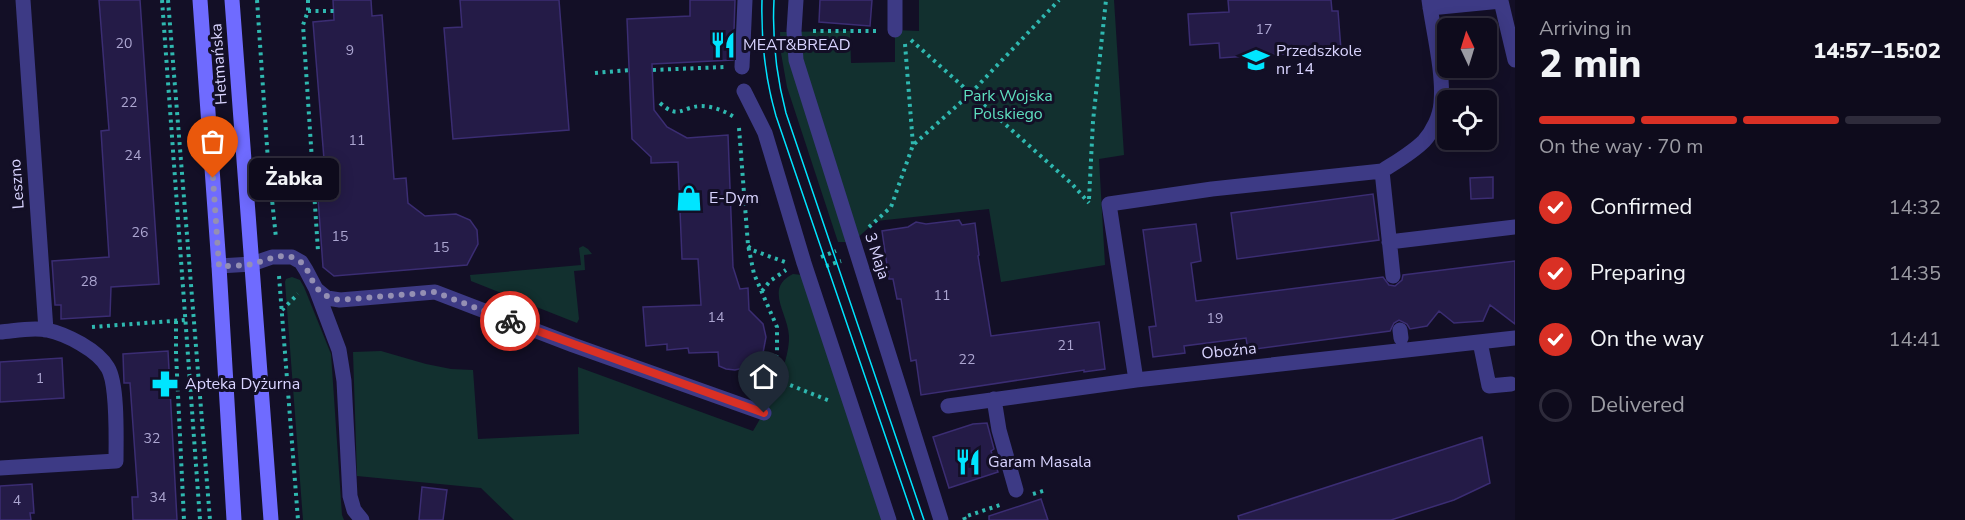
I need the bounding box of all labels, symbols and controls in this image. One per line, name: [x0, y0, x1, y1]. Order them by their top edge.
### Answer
text: Arriving in: [1539, 15, 1632, 42]
north arrow: [1437, 18, 1497, 78]
map controls: [1437, 18, 1497, 150]
house number: 17: [1256, 20, 1272, 39]
street label: Hetmańska: [205, 23, 233, 105]
restaurant icon: MEAT&BREAD: [708, 30, 738, 60]
house number: 20: [116, 34, 132, 53]
place label: MEAT&BREAD: [743, 34, 851, 56]
text: 14:57–15:02: [1813, 36, 1941, 66]
text: 2 min: [1539, 38, 1642, 91]
place label: Przedszkole nr 14: [1276, 40, 1362, 80]
house number: 9: [346, 41, 354, 60]
school or university icon: Przedszkole nr 14: [1241, 45, 1271, 75]
park label: Park Wojska Polskiego: [963, 85, 1053, 125]
button: locate: [1437, 90, 1497, 150]
house number: 22: [121, 93, 137, 112]
pin: [187, 116, 238, 178]
icon: bag: [196, 125, 229, 158]
house number: 11: [349, 131, 365, 150]
text: On the way · 70 m: [1539, 133, 1703, 160]
house number: 24: [125, 146, 141, 165]
callout: Żabka: [249, 157, 339, 199]
street label: Leszno: [4, 158, 30, 210]
text: Żabka: [265, 165, 323, 192]
shop icon: E-Dym: [674, 183, 704, 213]
place label: E-Dym: [709, 187, 759, 209]
icon: check: [1539, 191, 1572, 224]
text: Confirmed: [1590, 192, 1692, 222]
text: 14:32: [1888, 194, 1941, 221]
house number: 26: [132, 223, 148, 242]
house number: 15: [332, 227, 348, 246]
street label: 3 Maja: [859, 230, 895, 282]
house number: 15: [433, 238, 449, 257]
icon: check: [1539, 257, 1572, 290]
text: Preparing: [1590, 258, 1686, 288]
text: 14:35: [1888, 260, 1941, 287]
house number: 28: [81, 272, 97, 291]
house number: 11: [934, 286, 950, 305]
courier: [480, 291, 540, 351]
icon: bike: [494, 305, 527, 338]
house number: 14: [708, 308, 724, 327]
house number: 19: [1207, 309, 1223, 328]
icon: check: [1539, 323, 1572, 356]
text: On the way: [1590, 324, 1704, 354]
text: 14:41: [1888, 326, 1941, 353]
house number: 21: [1058, 336, 1074, 355]
street label: Oboźna: [1200, 337, 1258, 365]
house number: 22: [959, 350, 975, 369]
pin: [738, 351, 789, 413]
icon: home: [747, 360, 780, 393]
house number: 1: [36, 369, 44, 388]
pharmacy icon: Apteka Dyżurna: [150, 369, 180, 399]
place label: Apteka Dyżurna: [185, 373, 300, 395]
text: Delivered: [1590, 390, 1685, 420]
house number: 32: [144, 429, 160, 448]
restaurant icon: Garam Masala: [953, 447, 983, 477]
place label: Garam Masala: [988, 451, 1092, 473]
house number: 34: [150, 488, 166, 507]
house number: 4: [13, 491, 21, 510]

